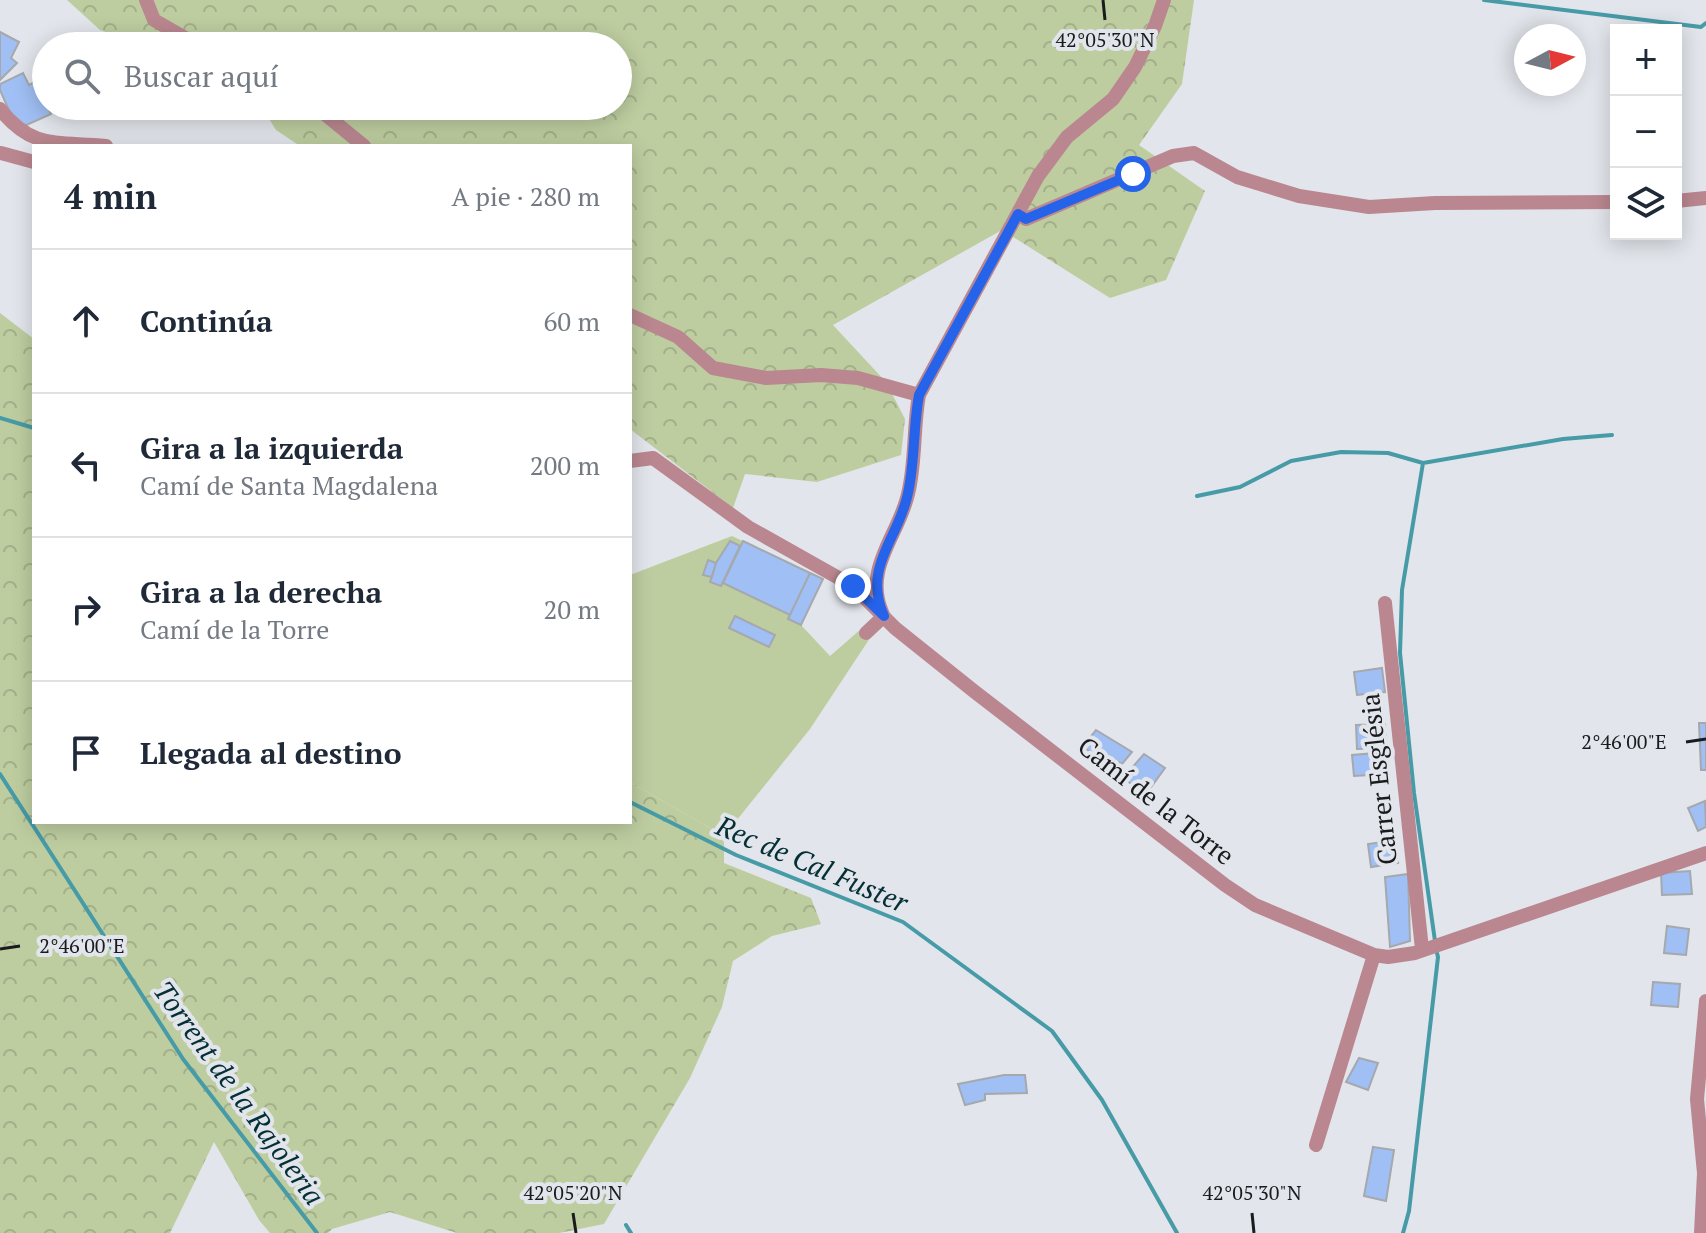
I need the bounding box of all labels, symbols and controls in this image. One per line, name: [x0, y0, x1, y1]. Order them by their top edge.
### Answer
north arrow: [1514, 24, 1586, 96]
map controls: [1610, 24, 1682, 240]
button: +: [1610, 24, 1682, 96]
text: 42°05'30"N: [1055, 26, 1155, 53]
search box: [32, 32, 632, 120]
icon: search: [60, 54, 104, 98]
text: Buscar aquí: [124, 56, 278, 96]
button: −: [1610, 96, 1682, 168]
route start: [1115, 156, 1151, 192]
button: layers: [1610, 168, 1682, 240]
text: 4 min: [64, 174, 157, 219]
text: A pie · 280 m: [452, 179, 600, 213]
icon: ahead: [64, 299, 108, 343]
text: Continúa: [140, 301, 273, 341]
text: 60 m: [544, 304, 600, 338]
text: Gira a la izquierda: [140, 428, 404, 468]
icon: left: [64, 443, 108, 487]
text: 200 m: [530, 448, 600, 482]
text: Camí de Santa Magdalena: [140, 468, 438, 502]
route end: [835, 568, 871, 604]
text: Gira a la derecha: [140, 572, 382, 612]
icon: right: [64, 587, 108, 631]
text: 20 m: [544, 592, 600, 626]
text: Camí de la Torre: [140, 612, 329, 646]
street label: Carrer Església: [1352, 692, 1404, 867]
text: 2°46'00"E: [1581, 728, 1667, 755]
street label: Camí de la Torre: [1072, 729, 1242, 872]
icon: arrive: [64, 731, 108, 775]
text: Llegada al destino: [140, 733, 401, 773]
water label: Rec de Cal Fuster: [710, 806, 915, 921]
text: 2°46'00"E: [39, 932, 125, 959]
water label: Torrent de la Rajoleria: [146, 973, 333, 1212]
text: 42°05'20"N: [523, 1179, 623, 1206]
text: 42°05'30"N: [1202, 1179, 1302, 1206]

